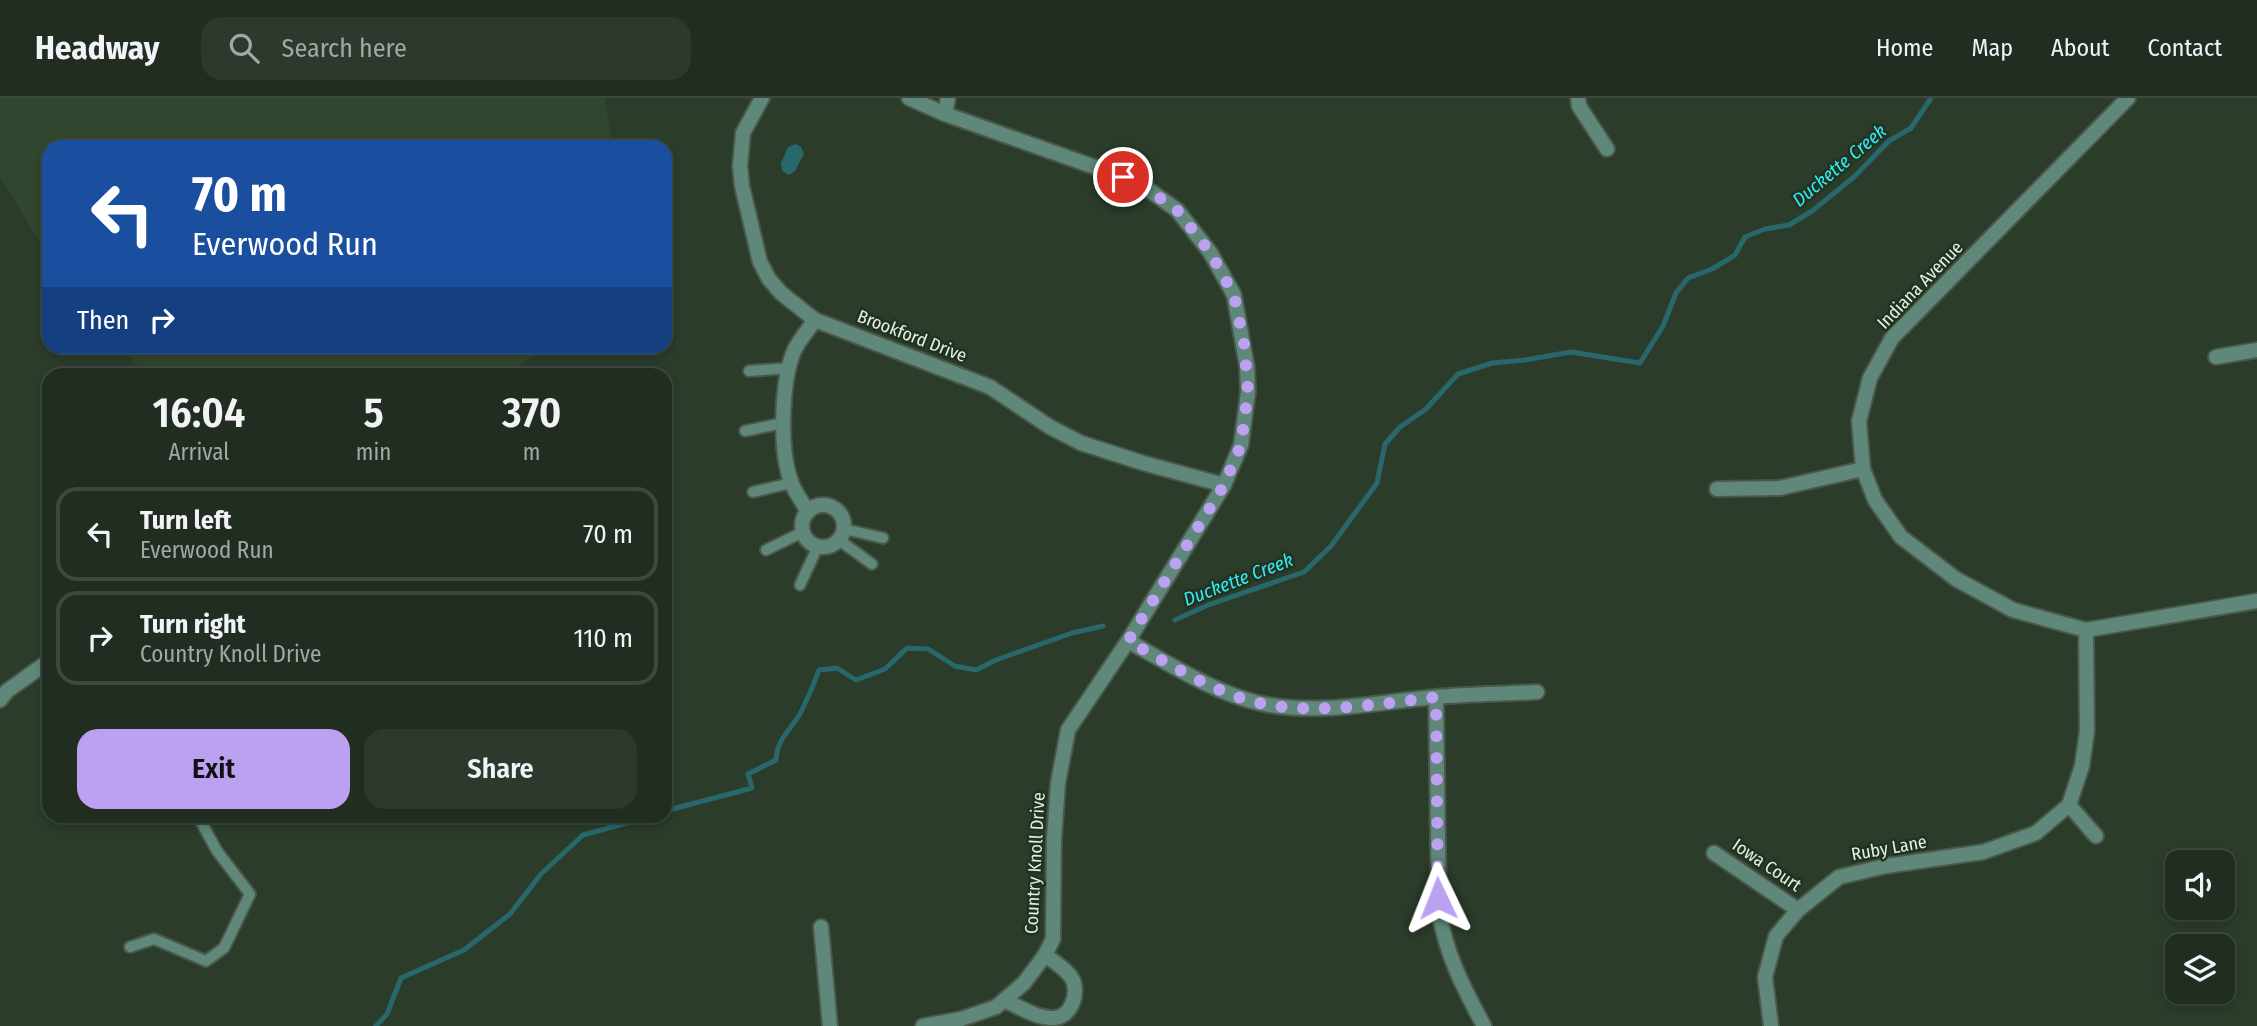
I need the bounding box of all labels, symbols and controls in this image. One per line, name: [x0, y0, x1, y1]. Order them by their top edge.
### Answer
search box: [201, 17, 691, 80]
text: Headway: [35, 28, 159, 68]
icon: search: [225, 29, 263, 67]
text: Search here: [281, 33, 407, 64]
text: Home: [1876, 34, 1933, 62]
text: Map: [1971, 34, 2013, 62]
text: About: [2051, 34, 2109, 62]
text: Contact: [2147, 34, 2222, 62]
water label: Duckette Creek: [1788, 119, 1891, 211]
pin: [1093, 147, 1153, 207]
icon: arrive: [1104, 158, 1142, 196]
text: 70 m: [192, 165, 287, 224]
icon: left: [77, 168, 168, 259]
text: Everwood Run: [192, 225, 378, 263]
street label: Indiana Avenue: [1873, 236, 1968, 334]
icon: right: [143, 301, 181, 339]
text: Then: [77, 305, 129, 336]
street label: Brookford Drive: [854, 305, 970, 367]
text: 16:04: [153, 388, 245, 438]
text: 5: [363, 388, 384, 438]
text: 370: [502, 388, 561, 438]
text: Arrival: [168, 438, 229, 466]
text: min: [356, 438, 391, 466]
text: m: [523, 438, 541, 466]
text: Turn left: [140, 505, 232, 536]
icon: left: [81, 515, 119, 553]
text: 70 m: [583, 519, 633, 550]
text: Everwood Run: [140, 536, 274, 564]
water label: Duckette Creek: [1180, 548, 1296, 611]
text: Turn right: [140, 609, 246, 640]
icon: right: [81, 619, 119, 657]
text: 110 m: [573, 623, 633, 654]
text: Country Knoll Drive: [140, 640, 321, 668]
button: Exit: [77, 729, 350, 809]
button: Share: [364, 729, 637, 809]
street label: Country Knoll Drive: [1020, 791, 1050, 934]
street label: Ruby Lane: [1850, 831, 1928, 865]
street label: Iowa Court: [1728, 834, 1806, 896]
map controls: [2165, 850, 2235, 1004]
button: sound: [2165, 850, 2235, 920]
position arrow: [1401, 861, 1475, 935]
button: layers: [2165, 934, 2235, 1004]

